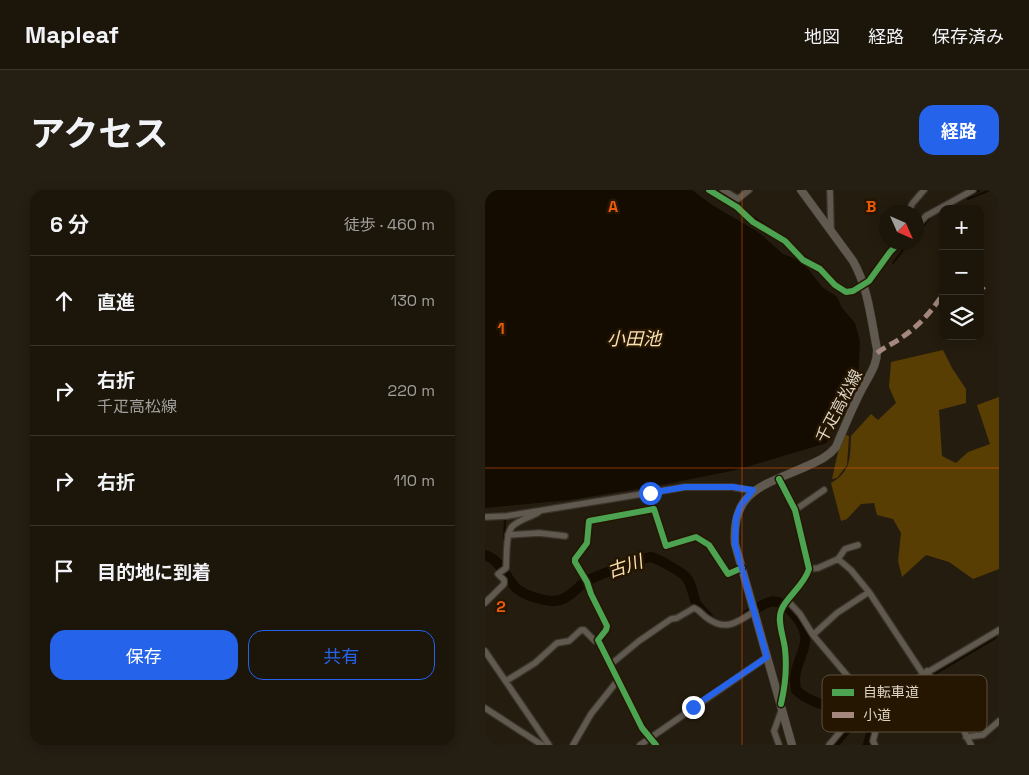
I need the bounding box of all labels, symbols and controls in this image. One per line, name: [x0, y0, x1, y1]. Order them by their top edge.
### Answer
text: Mapleaf: [25, 19, 119, 50]
text: 地図: [804, 25, 840, 48]
text: 経路: [868, 25, 904, 48]
text: 保存済み: [932, 25, 1004, 48]
button: 経路: [919, 105, 999, 155]
text: アクセス: [30, 112, 168, 156]
text: A: [608, 196, 618, 217]
text: B: [866, 196, 876, 217]
north arrow: [879, 205, 924, 250]
map controls: [939, 205, 984, 340]
button: +: [939, 205, 984, 250]
text: 6 分: [50, 211, 89, 238]
text: 徒歩 · 460 m: [344, 214, 435, 235]
button: −: [939, 250, 984, 295]
icon: ahead: [50, 287, 78, 315]
text: 直進: [97, 290, 135, 315]
text: 130 m: [391, 290, 435, 311]
button: layers: [939, 295, 984, 340]
text: 1: [497, 318, 505, 339]
water label: 小田池: [607, 327, 663, 350]
street label: 千疋高松線: [811, 366, 867, 446]
text: 右折: [97, 368, 135, 393]
icon: right: [50, 377, 78, 405]
text: 220 m: [388, 380, 435, 401]
text: 千疋高松線: [97, 396, 177, 417]
icon: right: [50, 467, 78, 495]
text: 右折: [97, 470, 135, 495]
text: 110 m: [393, 470, 435, 491]
route start: [639, 482, 662, 505]
water label: 古川: [604, 549, 648, 583]
icon: arrive: [50, 557, 78, 585]
text: 目的地に到着: [97, 560, 211, 585]
text: 2: [496, 596, 506, 617]
button: 保存: [50, 630, 238, 680]
button: 共有: [248, 630, 435, 680]
legend: [822, 675, 987, 732]
text: 自転車道: [863, 683, 919, 701]
route end: [682, 696, 705, 719]
text: 小道: [863, 706, 891, 724]

